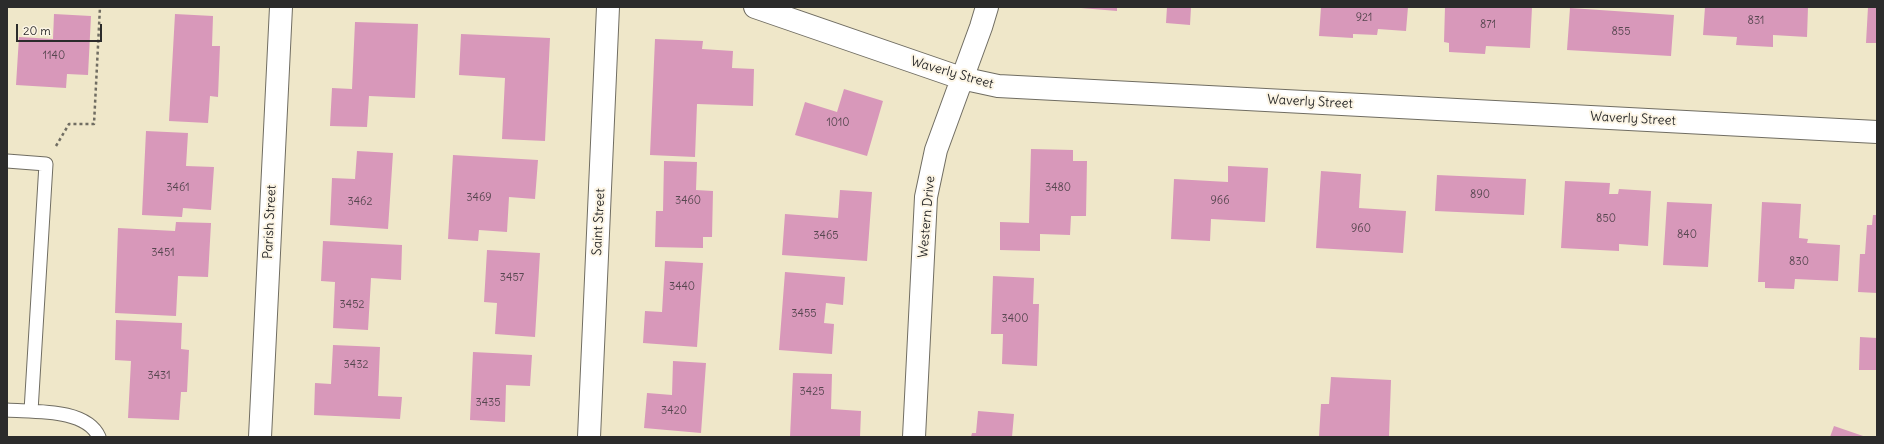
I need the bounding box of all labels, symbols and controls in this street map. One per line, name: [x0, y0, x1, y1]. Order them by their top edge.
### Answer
house number: 921: [1356, 11, 1372, 25]
house number: 831: [1748, 14, 1764, 28]
scale bar: [18, 16, 104, 42]
house number: 871: [1480, 18, 1496, 32]
text: 20 m: [23, 23, 51, 38]
house number: 855: [1612, 25, 1630, 39]
house number: 1140: [43, 49, 65, 63]
street label: Waverly Street: [909, 54, 995, 92]
street label: Waverly Street: [1267, 92, 1353, 112]
street label: Waverly Street: [1590, 109, 1676, 129]
house number: 1010: [826, 116, 850, 130]
street label: Western Drive: [916, 175, 938, 259]
house number: 3461: [166, 181, 190, 195]
house number: 3480: [1045, 181, 1071, 195]
street label: Parish Street: [260, 184, 280, 260]
street label: Saint Street: [589, 188, 609, 256]
house number: 890: [1470, 188, 1490, 202]
house number: 3469: [466, 191, 492, 205]
house number: 3460: [675, 194, 701, 208]
house number: 966: [1210, 194, 1230, 208]
house number: 3462: [348, 195, 372, 209]
house number: 850: [1596, 212, 1616, 226]
house number: 960: [1351, 222, 1371, 236]
house number: 840: [1677, 228, 1697, 242]
house number: 3465: [813, 229, 839, 243]
house number: 3451: [151, 246, 175, 260]
house number: 830: [1789, 255, 1809, 269]
house number: 3457: [500, 271, 524, 285]
house number: 3440: [669, 280, 695, 294]
house number: 3452: [340, 298, 364, 312]
house number: 3455: [791, 307, 817, 321]
house number: 3400: [1001, 312, 1029, 326]
house number: 3432: [344, 358, 368, 372]
house number: 3431: [147, 369, 171, 383]
house number: 3425: [800, 385, 824, 399]
house number: 3435: [475, 396, 501, 410]
house number: 3420: [661, 404, 687, 418]

